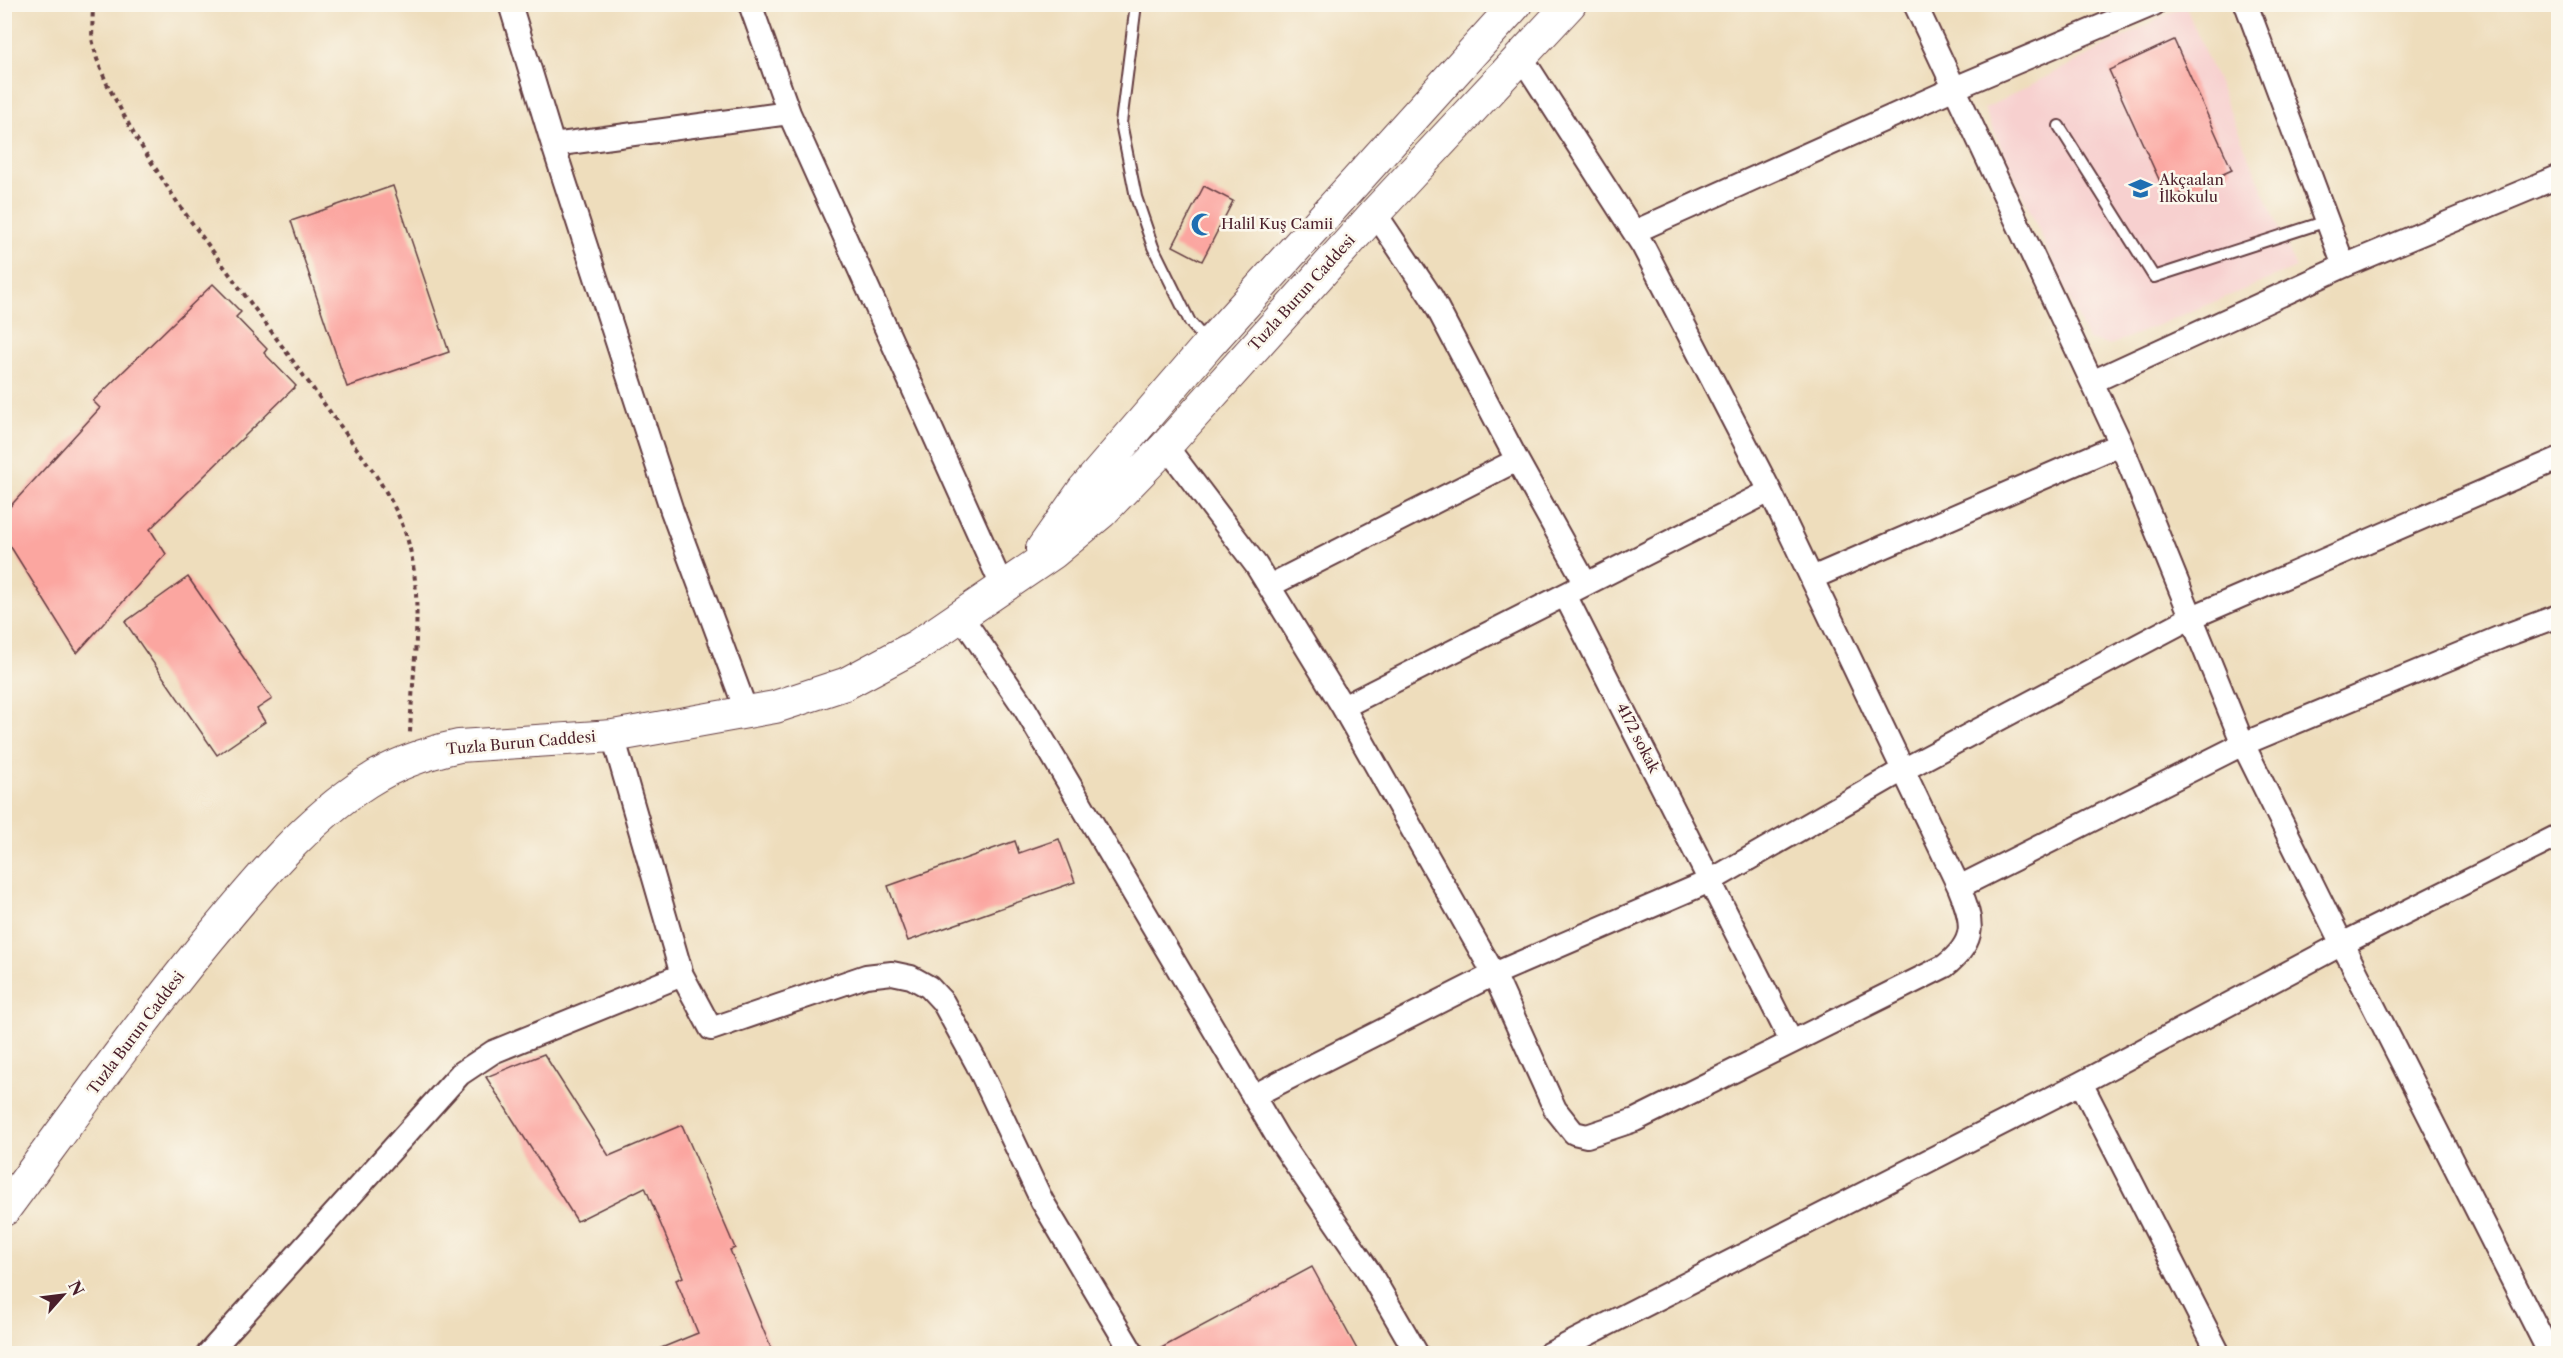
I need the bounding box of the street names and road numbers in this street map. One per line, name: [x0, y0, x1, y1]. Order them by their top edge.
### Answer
street label: Tuzla Burun Caddesi: [1244, 230, 1359, 355]
street label: 4172 sokak: [1613, 700, 1665, 777]
street label: Tuzla Burun Caddesi: [446, 726, 597, 758]
street label: Tuzla Burun Caddesi: [83, 967, 189, 1098]

